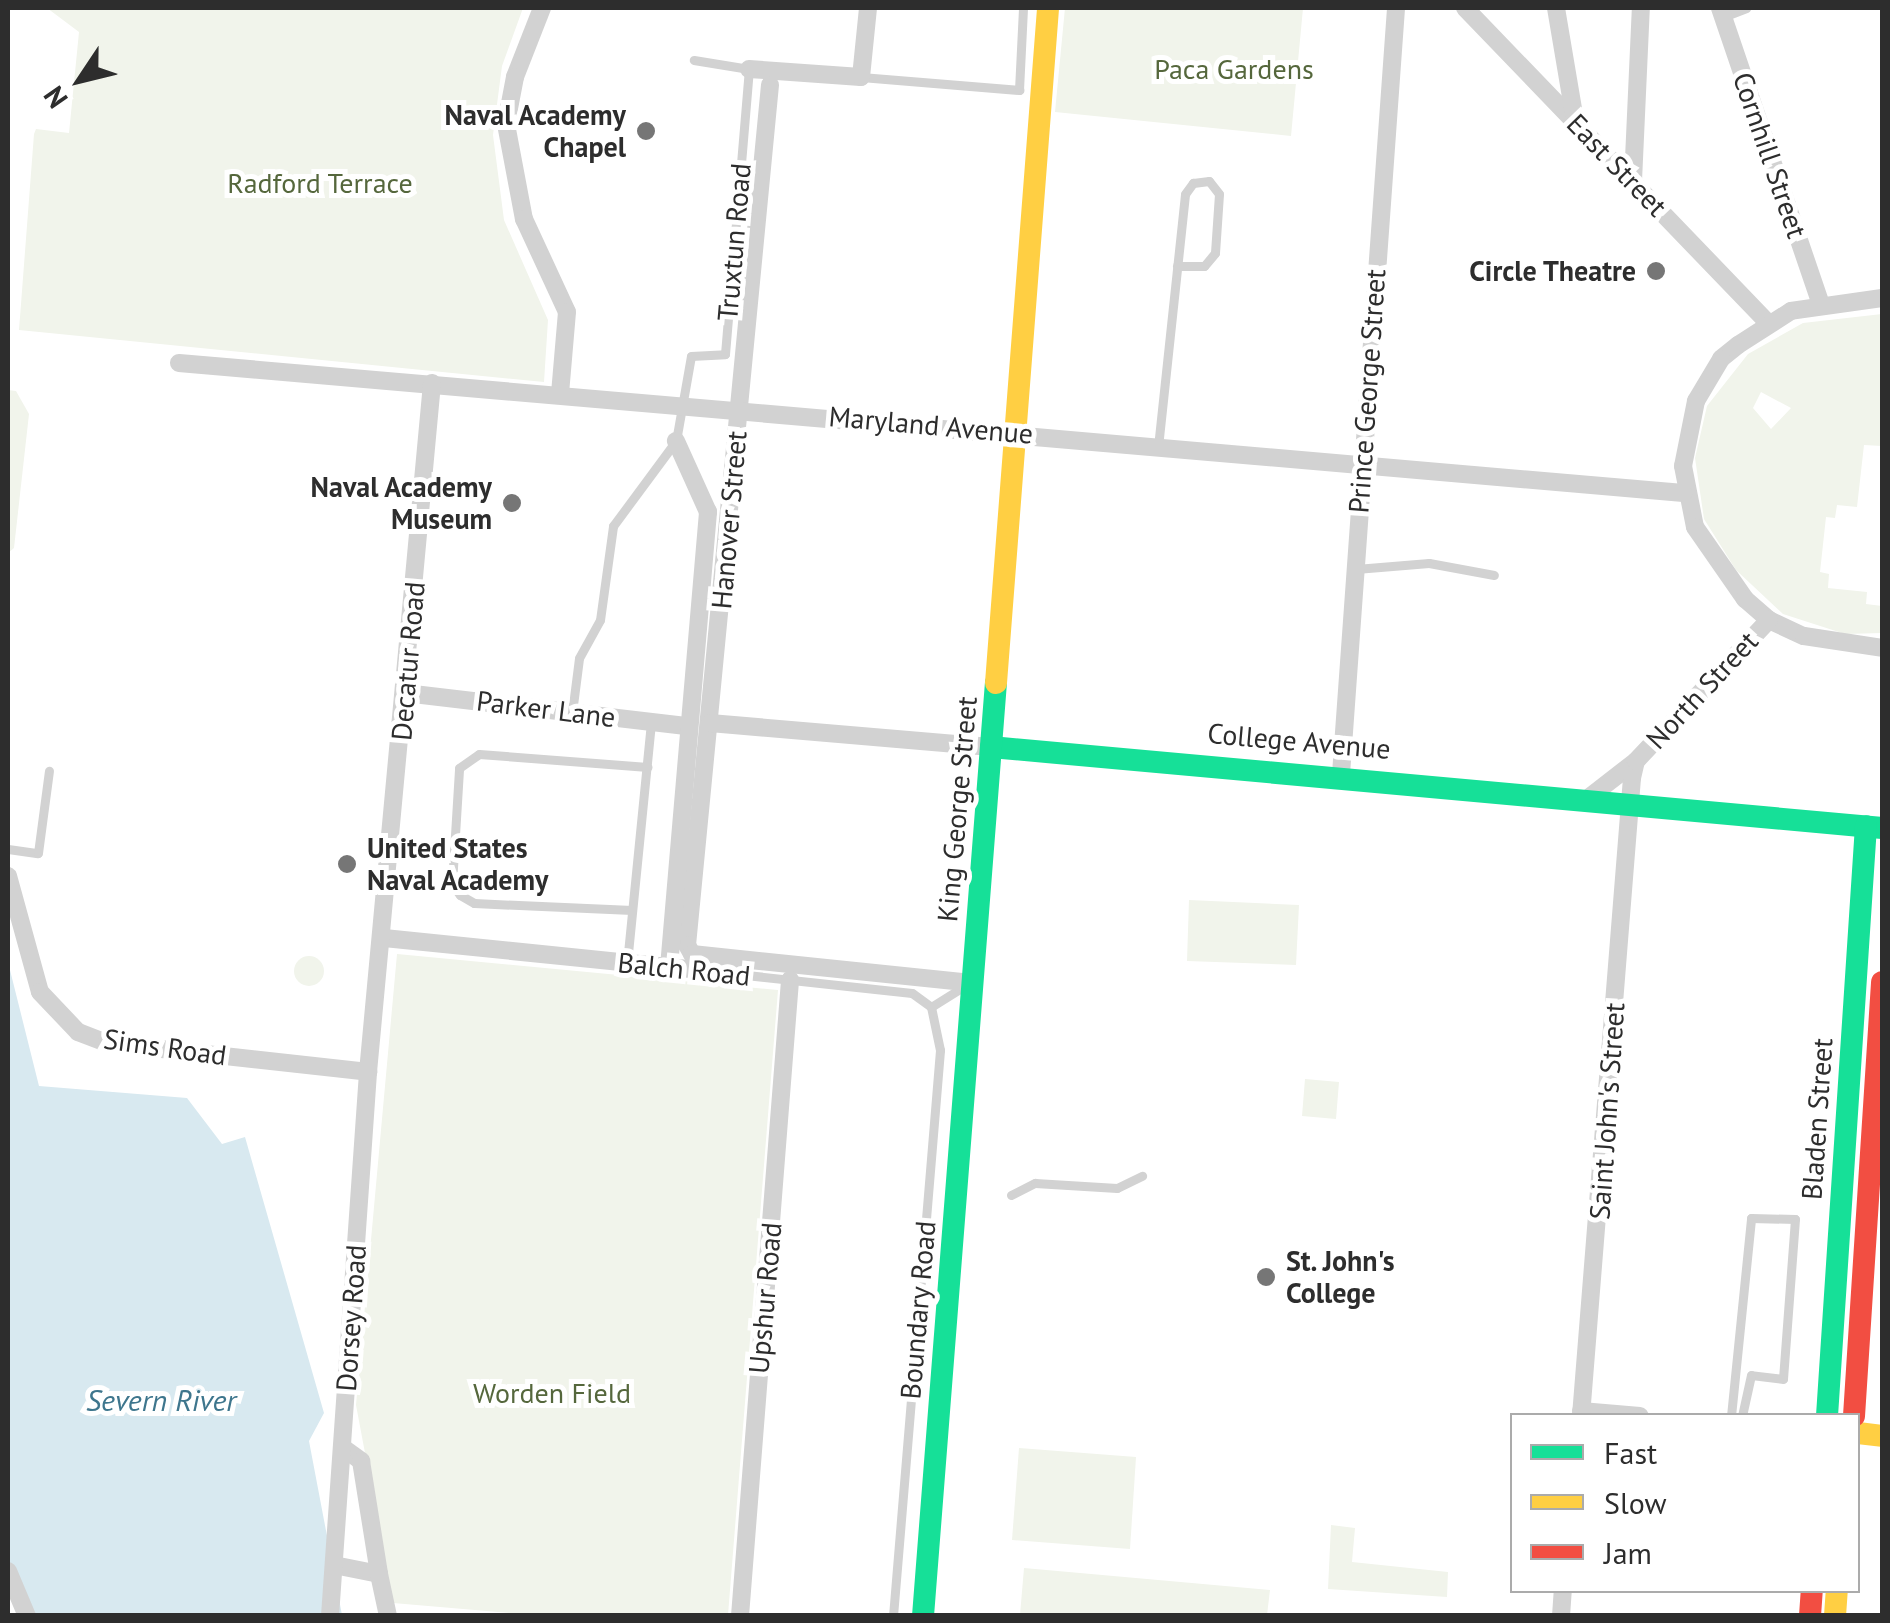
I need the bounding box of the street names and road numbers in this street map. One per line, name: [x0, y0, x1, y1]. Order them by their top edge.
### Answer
street label: Cornhill Street: [1726, 68, 1814, 242]
street label: East Street: [1560, 107, 1674, 223]
street label: Truxtun Road: [710, 162, 758, 322]
street label: Prince George Street: [1342, 268, 1392, 514]
street label: Maryland Avenue: [827, 399, 1035, 451]
street label: Hanover Street: [704, 430, 754, 610]
street label: Decatur Road: [384, 580, 432, 742]
street label: North Street: [1639, 624, 1765, 756]
street label: Parker Lane: [475, 684, 617, 734]
street label: King George Street: [930, 695, 984, 923]
street label: College Avenue: [1206, 716, 1392, 766]
street label: Balch Road: [616, 945, 752, 993]
street label: Saint John's Street: [1583, 1001, 1631, 1221]
street label: Sims Road: [101, 1022, 229, 1072]
street label: Bladen Street: [1795, 1037, 1839, 1201]
street label: Boundary Road: [893, 1219, 943, 1401]
street label: Upshur Road: [742, 1221, 788, 1375]
street label: Dorsey Road: [329, 1243, 373, 1393]

